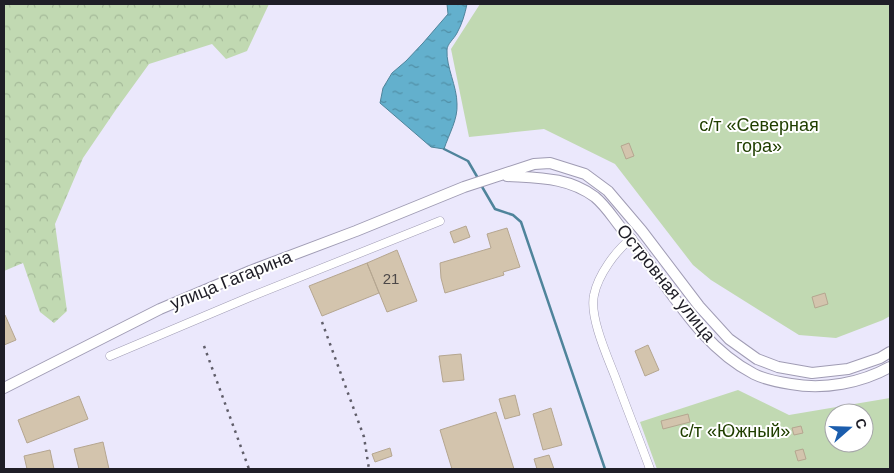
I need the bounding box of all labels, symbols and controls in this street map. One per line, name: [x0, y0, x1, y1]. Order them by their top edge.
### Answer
park label: с/т «Северная гора»: [699, 115, 819, 156]
street label: Островная улица: [613, 220, 720, 346]
street label: улица Гагарина: [167, 246, 296, 314]
house number: 21: [383, 270, 399, 287]
north arrow: [824, 403, 874, 453]
text: С: [852, 416, 870, 431]
park label: с/т «Южный»: [680, 421, 790, 441]

